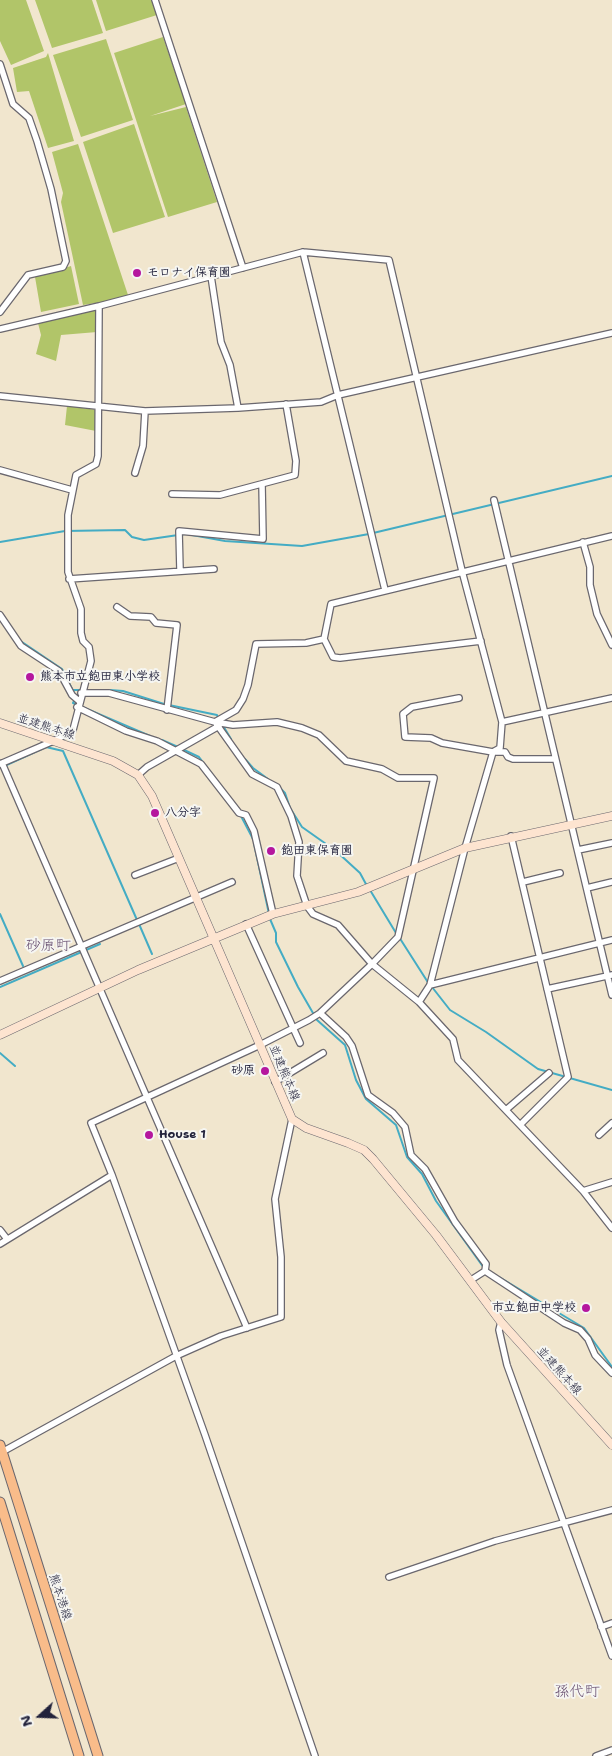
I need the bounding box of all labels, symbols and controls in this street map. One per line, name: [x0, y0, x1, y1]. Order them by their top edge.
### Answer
place label: モロナイ保育園: [147, 266, 231, 280]
marker: モロナイ保育園: [131, 267, 143, 279]
place label: 熊本市立飽田東小学校: [40, 670, 160, 684]
marker: 熊本市立飽田東小学校: [24, 671, 36, 683]
street label: 並建熊本線: [15, 711, 77, 743]
place label: 八分字: [165, 806, 201, 820]
marker: 八分字: [149, 807, 161, 819]
place label: 飽田東保育園: [281, 844, 353, 858]
marker: 飽田東保育園: [265, 845, 277, 857]
district label: 砂原町: [26, 937, 70, 955]
street label: 並建熊本線: [266, 1043, 302, 1103]
place label: 砂原: [231, 1064, 255, 1078]
marker: 砂原: [259, 1065, 271, 1077]
place label: House 1: [159, 1128, 206, 1142]
marker: House 1: [143, 1129, 155, 1141]
place label: 市立飽田中学校: [492, 1301, 576, 1315]
marker: 市立飽田中学校: [580, 1302, 592, 1314]
street label: 並建熊本線: [534, 1344, 584, 1398]
street label: 熊本港線: [46, 1572, 74, 1622]
district label: 孫代町: [555, 1683, 599, 1701]
north arrow: [15, 1691, 65, 1741]
text: N: [16, 1713, 36, 1729]

